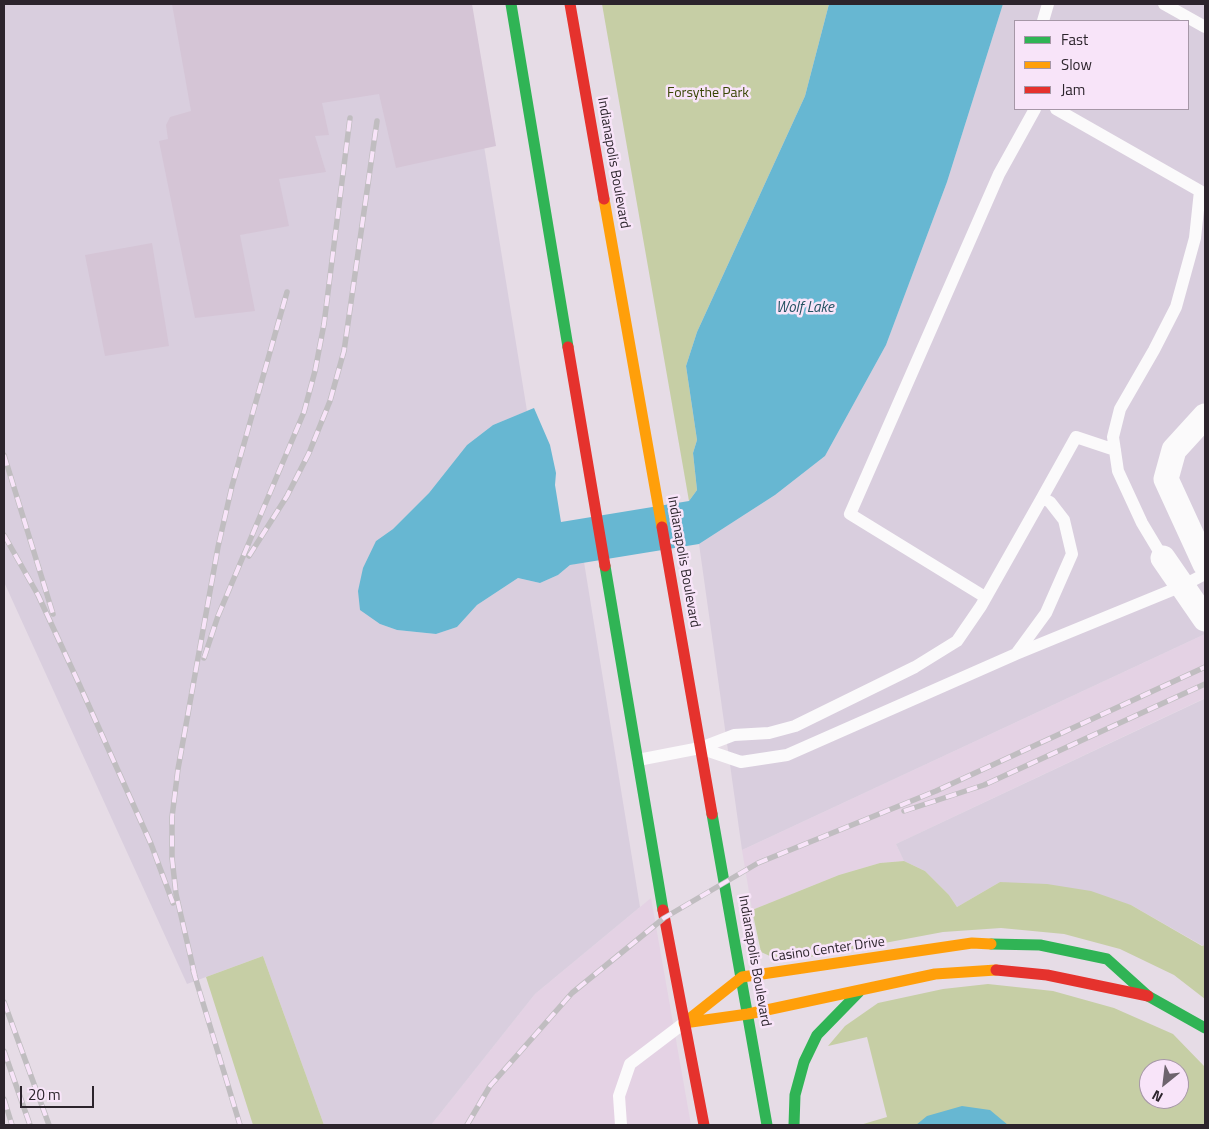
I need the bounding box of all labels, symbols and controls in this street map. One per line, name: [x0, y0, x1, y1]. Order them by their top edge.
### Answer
legend: [1014, 20, 1189, 110]
text: Fast: [1061, 28, 1088, 51]
text: Slow: [1061, 53, 1092, 76]
text: Jam: [1061, 78, 1085, 101]
park label: Forsythe Park: [667, 86, 749, 102]
street label: Indianapolis Boulevard: [593, 96, 633, 230]
water label: Wolf Lake: [776, 299, 834, 317]
street label: Indianapolis Boulevard: [663, 495, 703, 629]
street label: Indianapolis Boulevard: [734, 894, 774, 1028]
street label: Casino Center Drive: [770, 934, 886, 966]
north arrow: [1139, 1059, 1189, 1109]
scale bar: [22, 1076, 96, 1108]
text: 20 m: [28, 1083, 61, 1106]
text: N: [1148, 1085, 1166, 1108]

